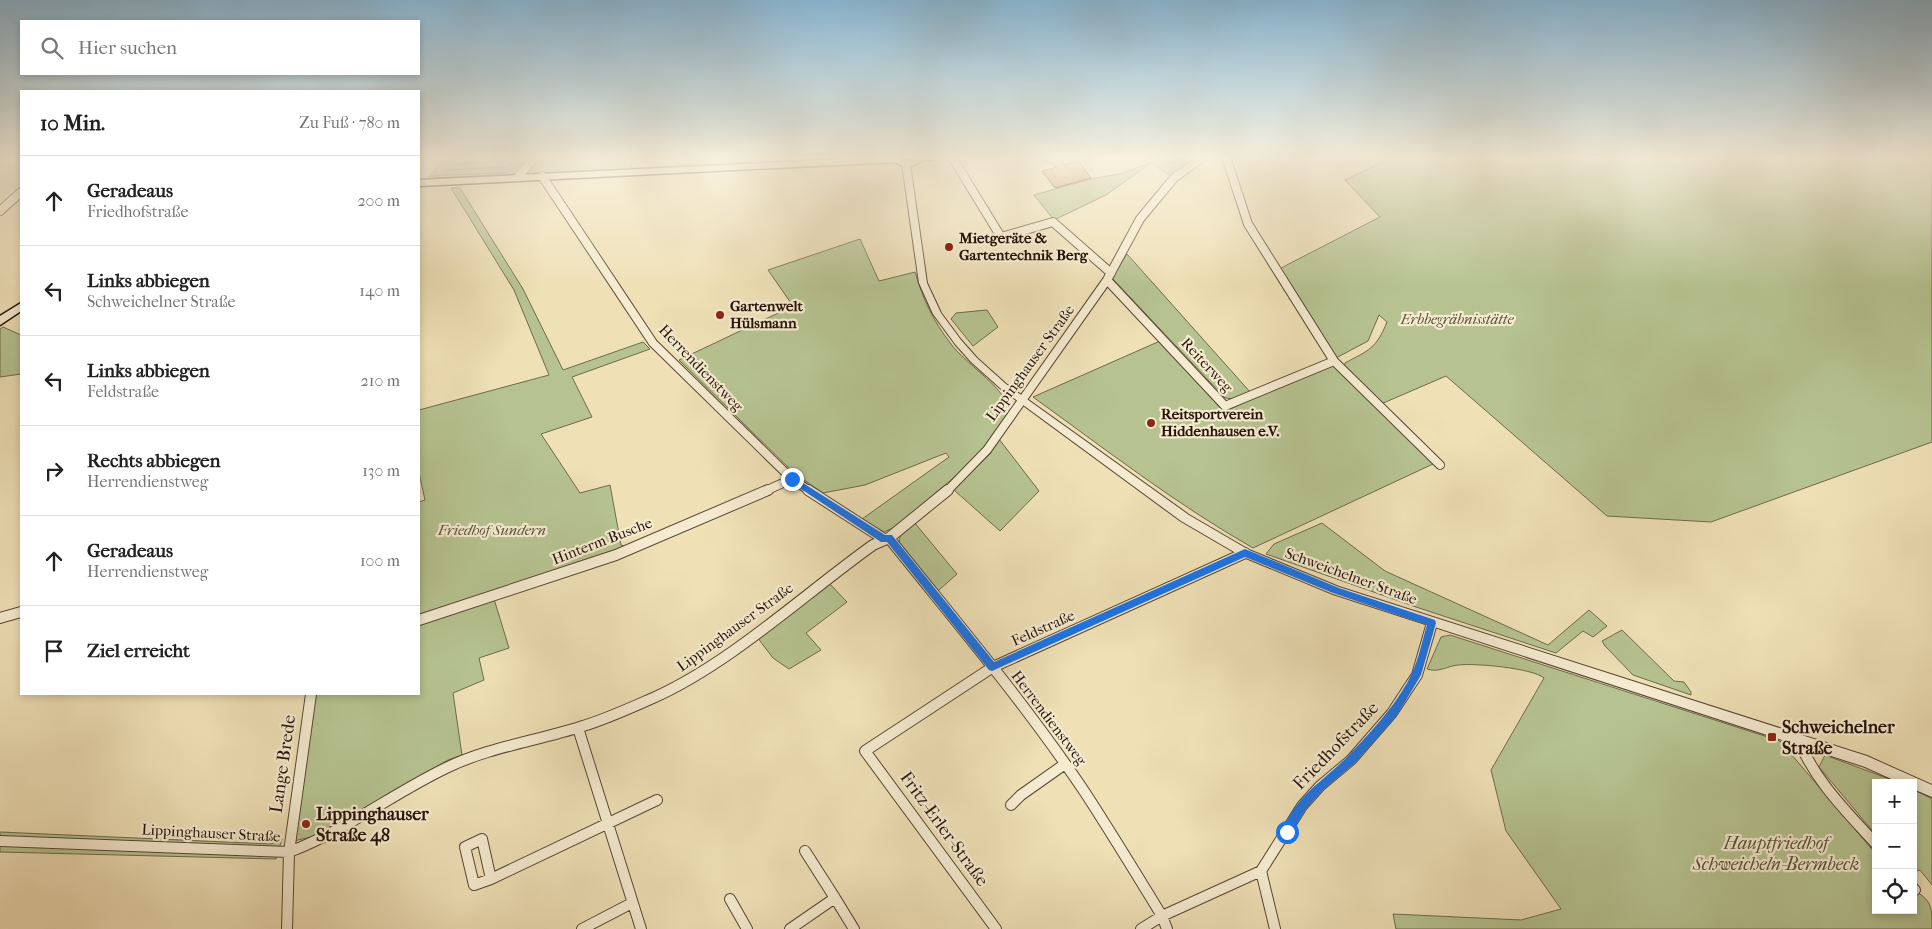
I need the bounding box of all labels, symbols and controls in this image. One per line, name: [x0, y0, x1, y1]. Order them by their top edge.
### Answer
search box: [20, 20, 420, 75]
icon: search: [38, 34, 66, 62]
text: Hier suchen: [78, 37, 177, 59]
text: 10 Min.: [40, 111, 105, 135]
text: Zu Fuß · 780 m: [299, 113, 400, 132]
text: Geradeaus: [87, 180, 173, 202]
icon: ahead: [40, 187, 68, 215]
text: 200 m: [357, 191, 400, 210]
text: Friedhofstraße: [87, 202, 188, 221]
place label: Mietgeräte & Gartentechnik Berg: [958, 229, 1089, 264]
marker: Mietgeräte & Gartentechnik Berg: [943, 241, 955, 253]
text: Links abbiegen: [87, 270, 210, 292]
icon: left: [40, 277, 68, 305]
text: 140 m: [359, 281, 400, 300]
text: Schweichelner Straße: [87, 292, 235, 311]
place label: Gartenwelt Hülsmann: [730, 297, 803, 332]
street label: Lippinghauser Straße: [982, 301, 1079, 425]
marker: Gartenwelt Hülsmann: [714, 309, 726, 321]
park label: Erbbegräbnisstätte: [1400, 310, 1514, 328]
street label: Herrendienstweg: [655, 321, 748, 416]
street label: Reiterweg: [1177, 334, 1237, 397]
text: Links abbiegen: [87, 360, 210, 382]
icon: left: [40, 367, 68, 395]
text: 210 m: [361, 371, 400, 390]
text: Feldstraße: [87, 382, 159, 401]
place label: Reitsportverein Hiddenhausen e.V.: [1161, 405, 1279, 440]
marker: Reitsportverein Hiddenhausen e.V.: [1145, 417, 1157, 429]
text: Rechts abbiegen: [87, 450, 221, 472]
icon: right: [40, 457, 68, 485]
text: 130 m: [362, 461, 400, 480]
route end: [781, 468, 804, 491]
text: Herrendienstweg: [87, 472, 208, 491]
street label: Hinterm Busche: [549, 513, 655, 568]
park label: Friedhof Sundern: [437, 521, 546, 539]
text: Geradeaus: [87, 540, 173, 562]
street label: Schweichelner Straße: [1283, 544, 1420, 608]
icon: ahead: [40, 547, 68, 575]
text: 100 m: [360, 551, 400, 570]
text: Herrendienstweg: [87, 562, 208, 581]
street label: Lippinghauser Straße: [673, 578, 797, 675]
street label: Feldstraße: [1009, 606, 1078, 650]
icon: arrive: [40, 637, 68, 665]
text: Ziel erreicht: [87, 640, 190, 662]
street label: Herrendienstweg: [1008, 667, 1091, 770]
street label: Friedhofstraße: [1289, 698, 1383, 794]
street label: Lange Brede: [266, 713, 300, 814]
place label: Schweichelner Straße: [1782, 717, 1895, 759]
marker: Schweichelner Straße: [1766, 731, 1778, 743]
street label: Fritz-Erler-Straße: [895, 768, 993, 891]
map controls: [1872, 779, 1917, 914]
button: +: [1872, 779, 1917, 824]
place label: Lippinghauser Straße 48: [316, 804, 429, 846]
marker: Lippinghauser Straße 48: [300, 818, 312, 830]
street label: Lippinghauser Straße: [141, 820, 282, 846]
route start: [1276, 821, 1299, 844]
button: −: [1872, 824, 1917, 869]
park label: Hauptfriedhof Schweicheln-Bermbeck: [1692, 833, 1859, 875]
button: locate: [1872, 869, 1917, 914]

